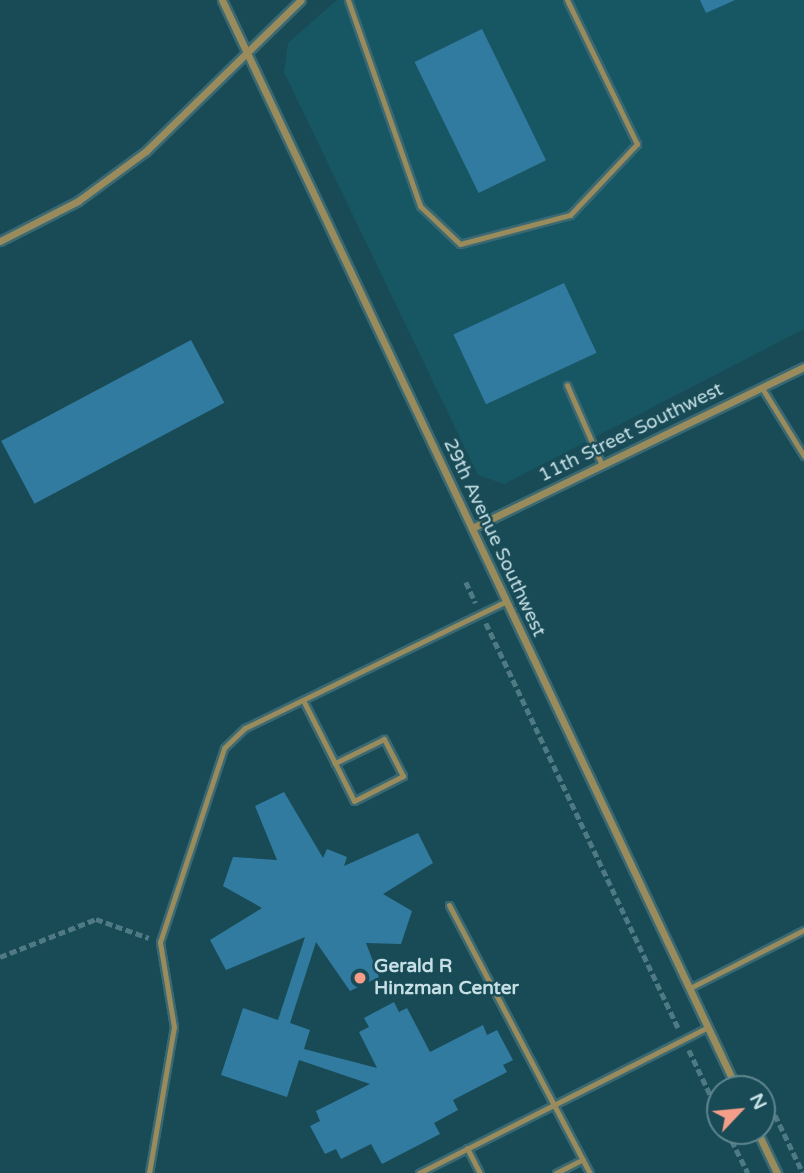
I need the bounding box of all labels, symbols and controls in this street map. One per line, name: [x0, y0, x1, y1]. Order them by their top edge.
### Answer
street label: 11th Street Southwest: [535, 378, 727, 488]
street label: 29th Avenue Southwest: [438, 435, 550, 641]
place label: Gerald R Hinzman Center: [374, 956, 519, 1000]
marker: Gerald R Hinzman Center: [352, 970, 368, 986]
north arrow: [706, 1075, 776, 1145]
text: N: [745, 1090, 771, 1113]

